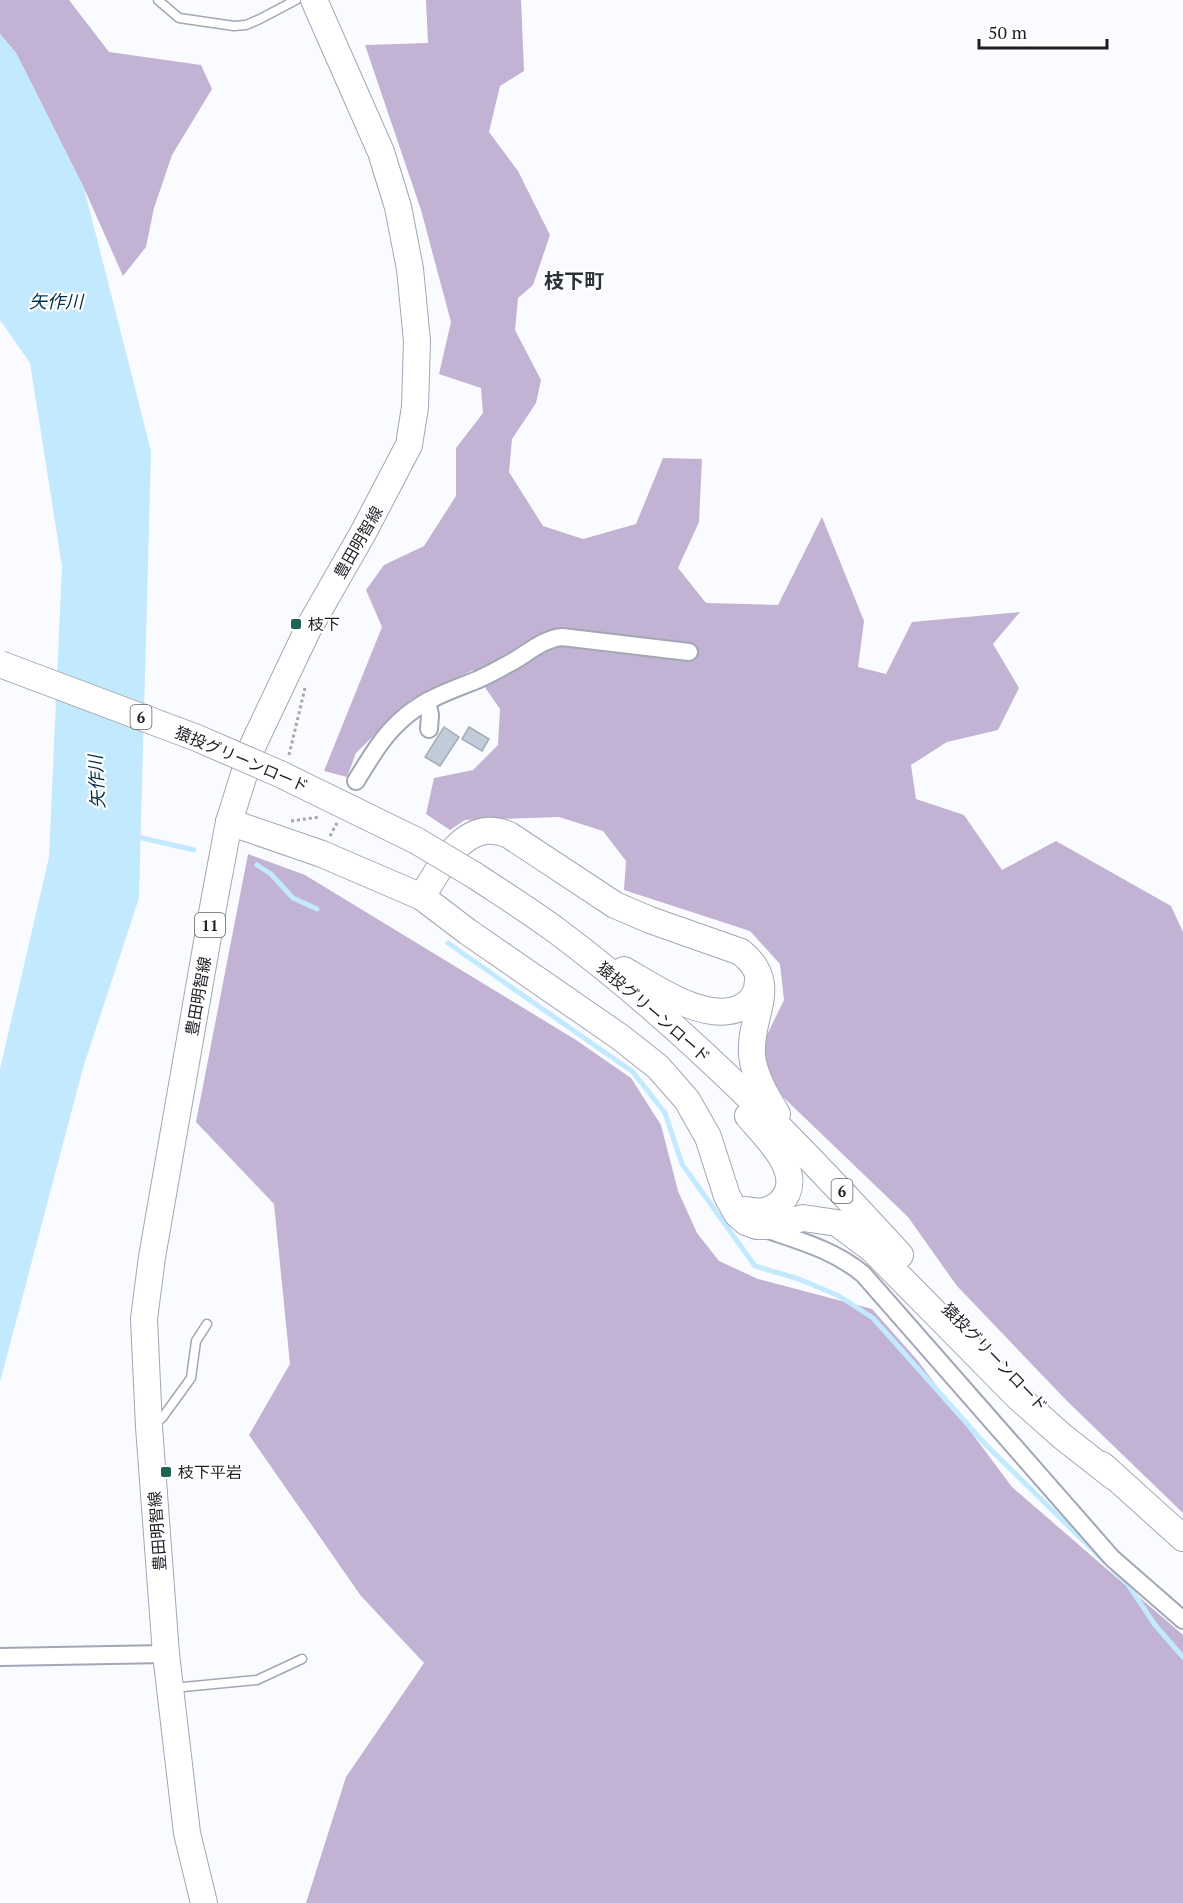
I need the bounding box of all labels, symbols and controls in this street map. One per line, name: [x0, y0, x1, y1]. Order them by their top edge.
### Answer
scale bar: [979, 12, 1106, 50]
text: 50 m: [988, 20, 1028, 44]
district label: 枝下町: [544, 267, 604, 294]
water label: 矢作川: [29, 289, 85, 313]
street label: 豊田明智線: [328, 502, 388, 582]
place label: 枝下: [308, 613, 340, 635]
marker: 枝下: [289, 617, 303, 631]
road number: 6: [130, 705, 152, 729]
street label: 猿投グリーンロード: [172, 721, 312, 797]
water label: 矢作川: [82, 752, 109, 810]
road number: 11: [195, 913, 225, 937]
street label: 豊田明智線: [180, 955, 216, 1037]
street label: 猿投グリーンロード: [593, 957, 715, 1067]
road number: 6: [832, 1179, 852, 1203]
street label: 猿投グリーンロード: [937, 1298, 1053, 1416]
place label: 枝下平岩: [178, 1461, 242, 1483]
marker: 枝下平岩: [159, 1465, 173, 1479]
street label: 豊田明智線: [143, 1490, 171, 1572]

